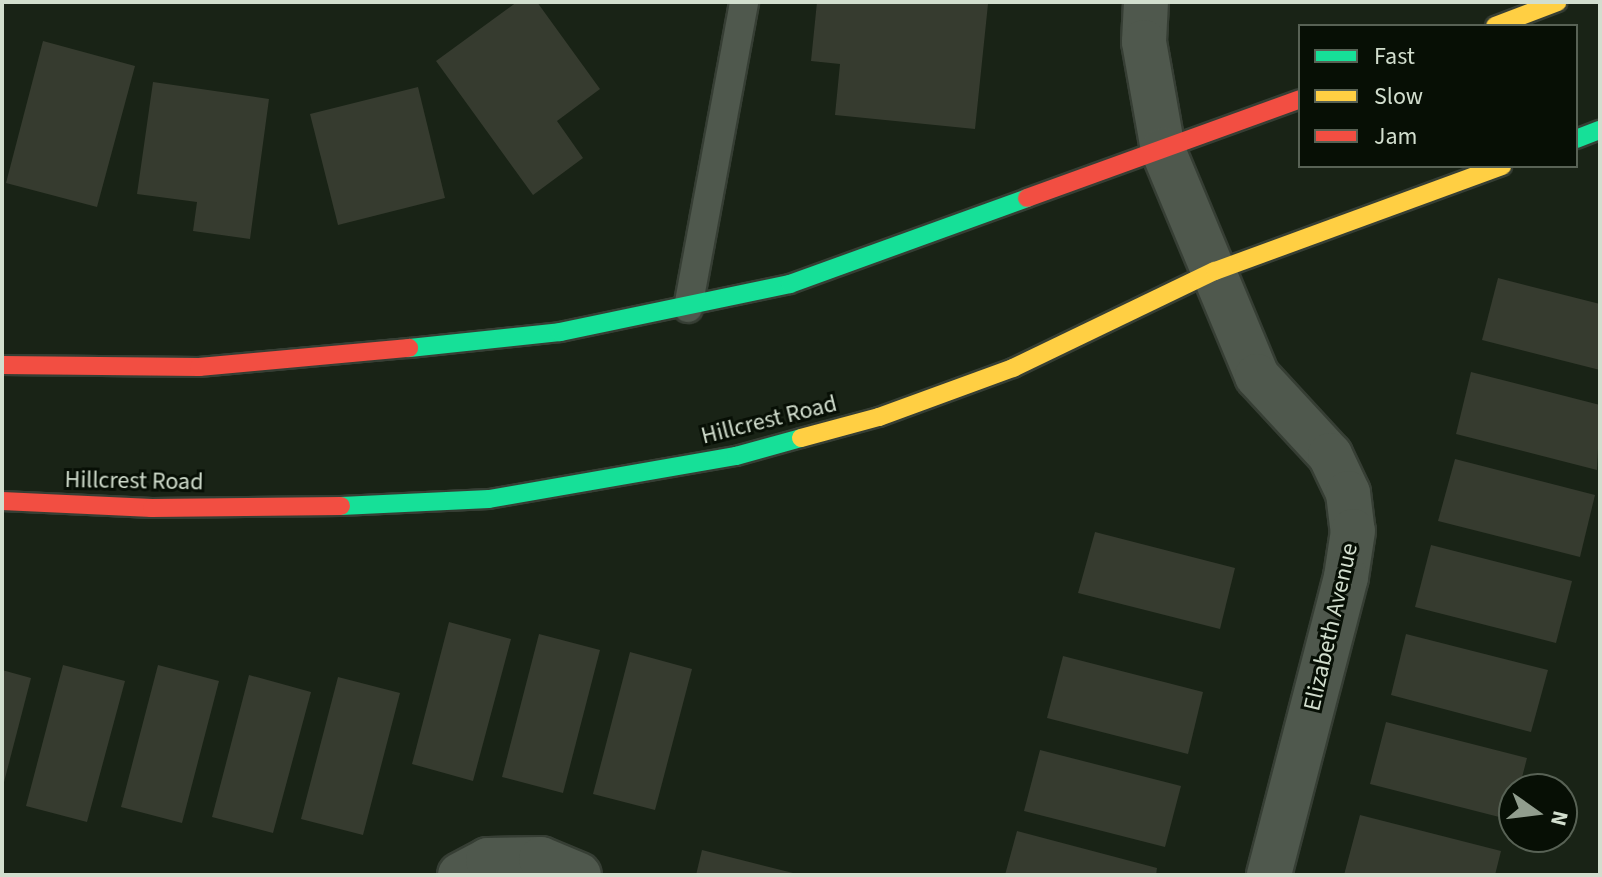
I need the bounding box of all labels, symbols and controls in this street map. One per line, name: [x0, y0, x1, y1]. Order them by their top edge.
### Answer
legend: [1298, 24, 1578, 168]
text: Fast: [1374, 39, 1415, 74]
text: Slow: [1374, 79, 1423, 114]
text: Jam: [1374, 119, 1418, 154]
street label: Hillcrest Road: [698, 389, 840, 451]
street label: Hillcrest Road: [64, 465, 204, 497]
street label: Elizabeth Avenue: [1298, 540, 1364, 714]
north arrow: [1498, 773, 1578, 853]
text: N: [1542, 807, 1577, 829]

